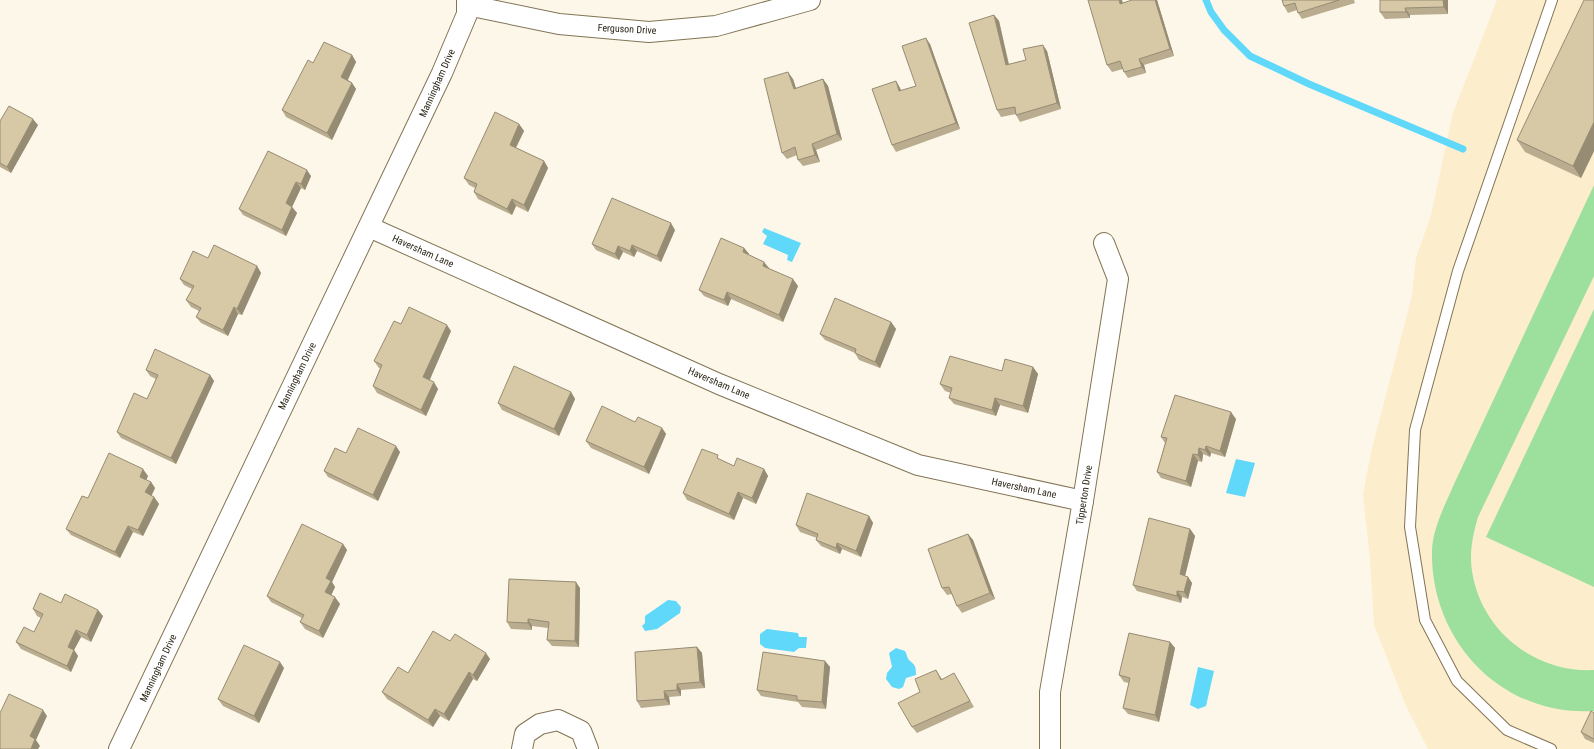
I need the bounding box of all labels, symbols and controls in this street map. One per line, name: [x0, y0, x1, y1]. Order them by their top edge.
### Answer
street label: Ferguson Drive: [597, 22, 657, 36]
street label: Manningham Drive: [417, 47, 457, 119]
street label: Haversham Lane: [391, 233, 456, 270]
street label: Manningham Drive: [276, 340, 318, 411]
street label: Haversham Lane: [686, 365, 752, 401]
street label: Tipperton Drive: [1074, 464, 1094, 526]
street label: Haversham Lane: [991, 476, 1058, 500]
street label: Manningham Drive: [137, 632, 179, 704]

